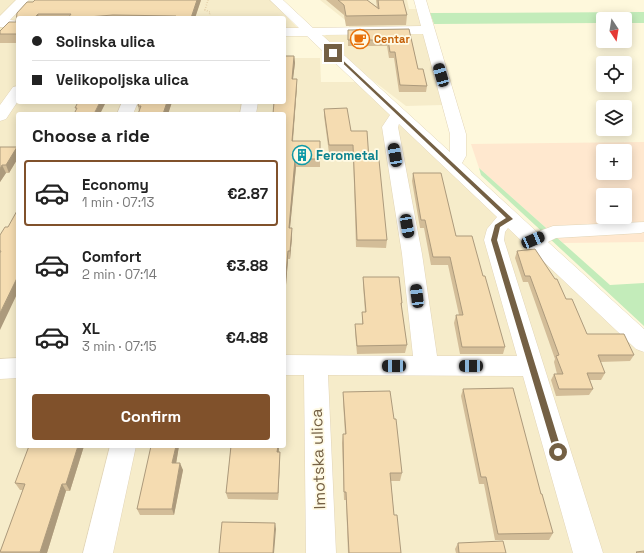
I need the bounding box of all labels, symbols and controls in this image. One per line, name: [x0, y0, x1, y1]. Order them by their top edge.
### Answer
north arrow: [596, 12, 632, 48]
map controls: [596, 12, 632, 224]
cafe icon: Centar: [349, 28, 371, 50]
text: Solinska ulica: [56, 32, 155, 51]
place label: Centar: [374, 32, 410, 46]
route end: [324, 44, 342, 62]
button: locate: [596, 56, 632, 92]
car: [432, 62, 450, 88]
text: Velikopoljska ulica: [56, 70, 189, 89]
button: layers: [596, 100, 632, 136]
text: Choose a ride: [32, 124, 150, 147]
car: [387, 142, 403, 168]
building icon: Ferometal: [291, 144, 313, 166]
button: +: [596, 144, 632, 180]
place label: Ferometal: [316, 147, 379, 164]
icon: car: [34, 175, 70, 211]
text: Economy: [82, 175, 149, 194]
text: €2.87: [227, 184, 268, 203]
button: −: [596, 188, 632, 224]
text: 1 min · 07:13: [82, 194, 154, 211]
car: [399, 213, 415, 239]
car: [520, 230, 546, 250]
icon: car: [34, 247, 70, 283]
text: Comfort: [82, 247, 142, 266]
text: €3.88: [226, 256, 268, 275]
text: 2 min · 07:14: [82, 266, 157, 283]
car: [410, 283, 424, 309]
icon: car: [34, 319, 70, 355]
text: XL: [82, 319, 100, 338]
text: €4.88: [226, 328, 268, 347]
text: 3 min · 07:15: [82, 338, 157, 355]
car: [382, 360, 406, 372]
car: [459, 360, 483, 372]
button: Confirm: [32, 394, 270, 440]
street label: Imotska ulica: [306, 408, 330, 510]
route start: [549, 443, 567, 461]

